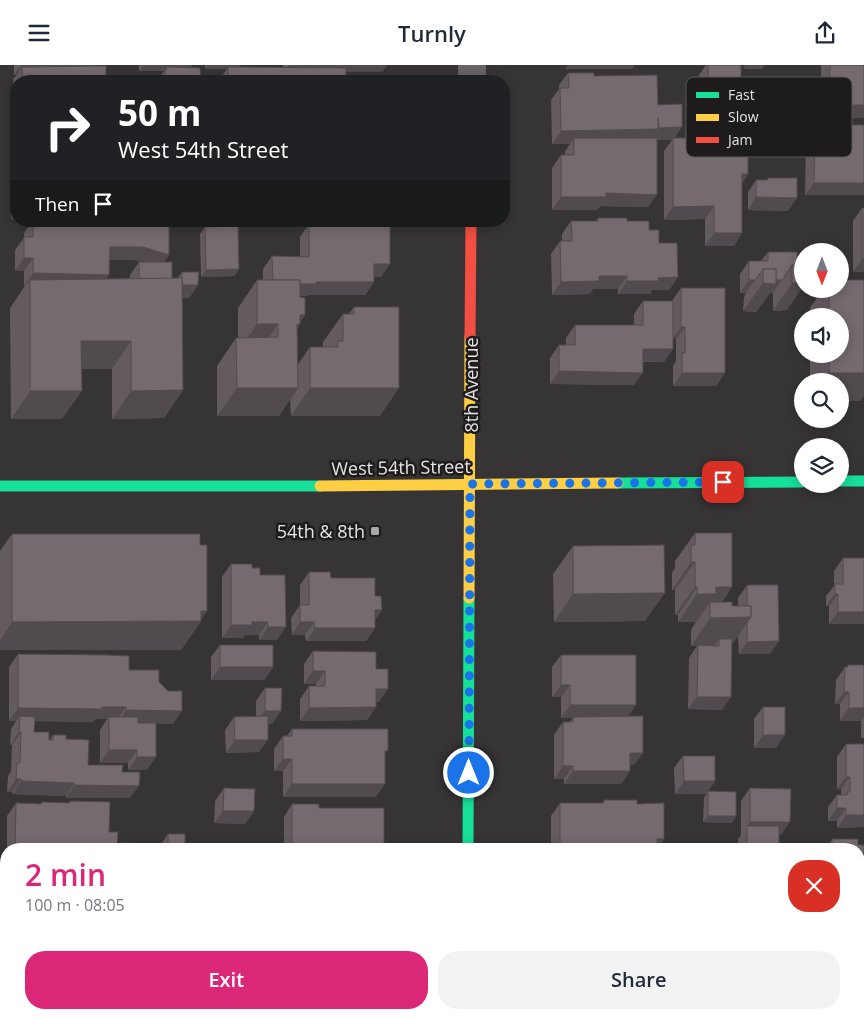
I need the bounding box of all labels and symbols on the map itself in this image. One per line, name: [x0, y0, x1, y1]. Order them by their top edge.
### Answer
legend: [686, 77, 852, 157]
text: Fast: [728, 85, 755, 104]
text: Slow: [728, 107, 759, 126]
text: Jam: [726, 130, 753, 149]
north arrow: [794, 243, 849, 297]
street label: 8th Avenue: [459, 337, 483, 433]
street label: West 54th Street: [331, 454, 471, 480]
pin: [702, 461, 744, 503]
place label: 54th & 8th: [277, 519, 365, 543]
marker: 54th & 8th: [369, 525, 381, 537]
position arrow: [442, 746, 494, 798]

